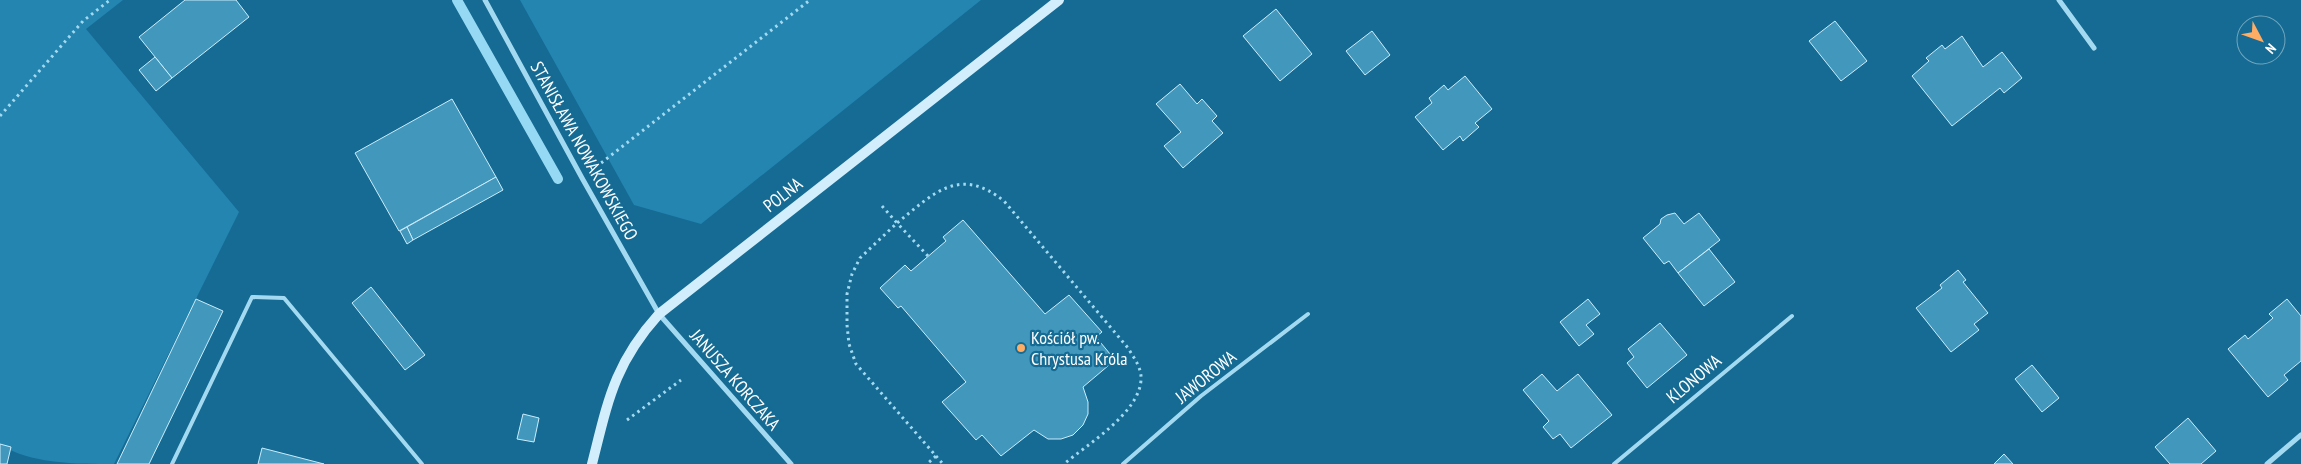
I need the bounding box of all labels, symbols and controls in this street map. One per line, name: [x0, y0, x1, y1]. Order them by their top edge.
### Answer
north arrow: [2236, 15, 2286, 65]
text: N: [2262, 40, 2280, 57]
street label: STANISŁAWA NOWAKOWSKIEGO: [526, 57, 643, 244]
street label: POLNA: [758, 172, 807, 217]
street label: JANUSZA KORCZAKA: [685, 324, 786, 435]
place label: Kościół pw. Chrystusa Króla: [1031, 326, 1127, 370]
marker: Kościół pw. Chrystusa Króla: [1015, 342, 1027, 354]
street label: JAWOROWA: [1170, 345, 1241, 409]
street label: KLONOWA: [1662, 349, 1726, 408]

